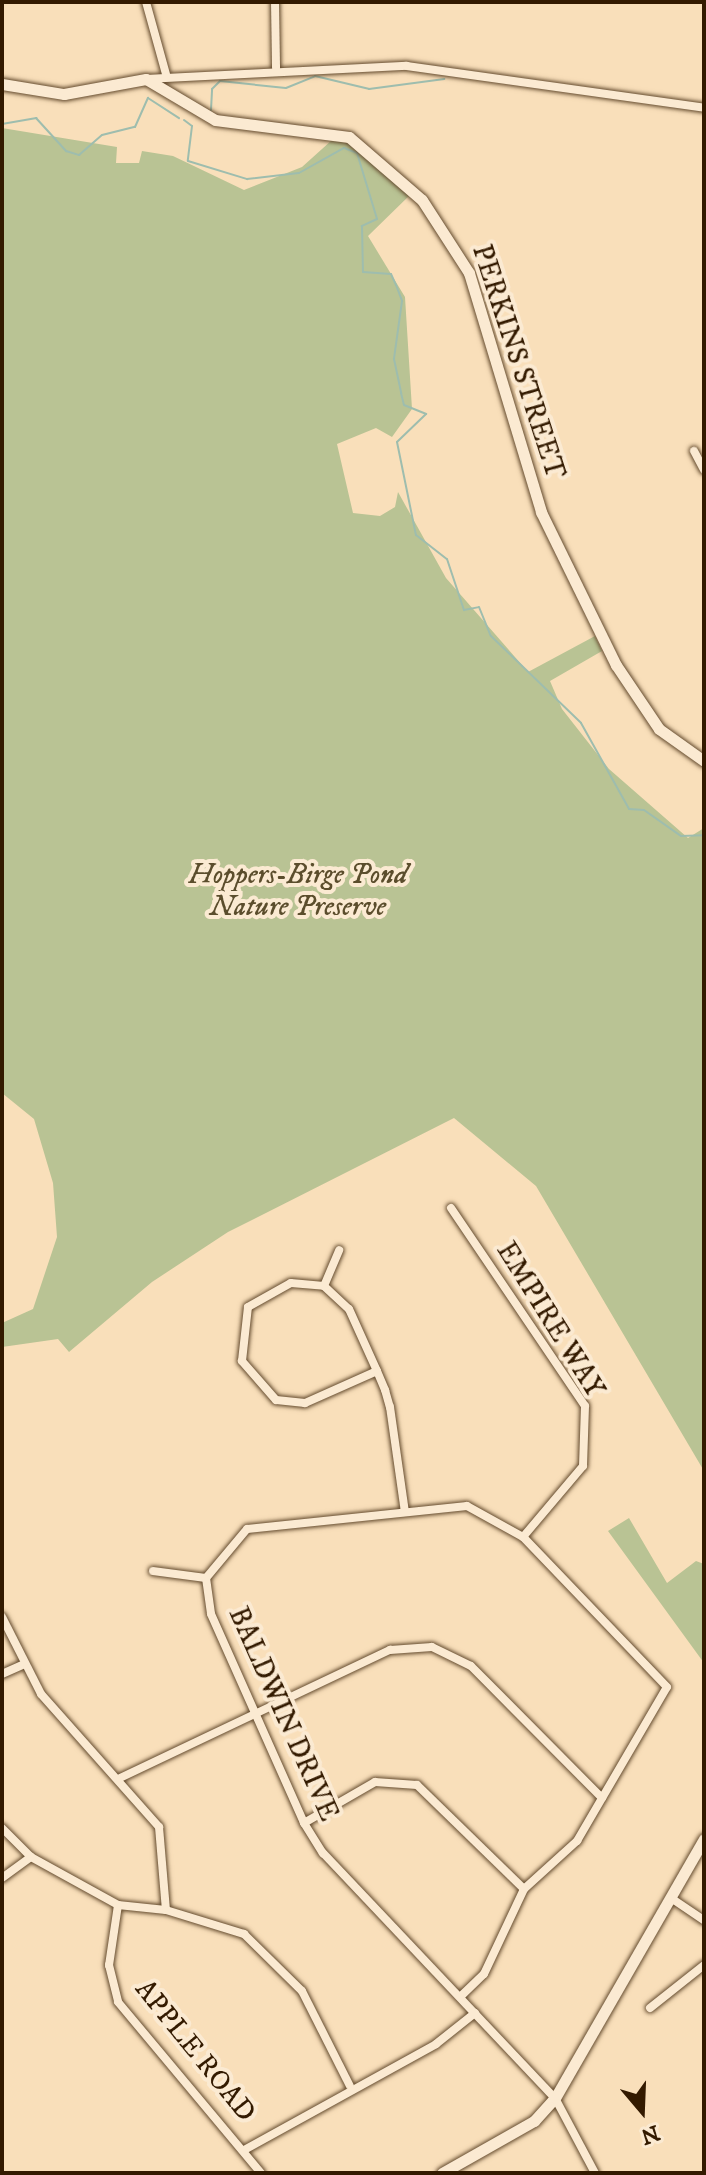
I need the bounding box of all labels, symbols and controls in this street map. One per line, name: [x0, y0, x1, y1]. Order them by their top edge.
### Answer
street label: PERKINS STREET: [464, 240, 572, 484]
park label: Hoppers-Birge Pond Nature Preserve: [189, 858, 407, 924]
street label: EMPIRE WAY: [489, 1236, 611, 1404]
street label: BALDWIN DRIVE: [221, 1602, 345, 1826]
street label: APPLE ROAD: [127, 1973, 263, 2129]
north arrow: [602, 2071, 682, 2151]
text: N: [637, 2118, 663, 2150]

